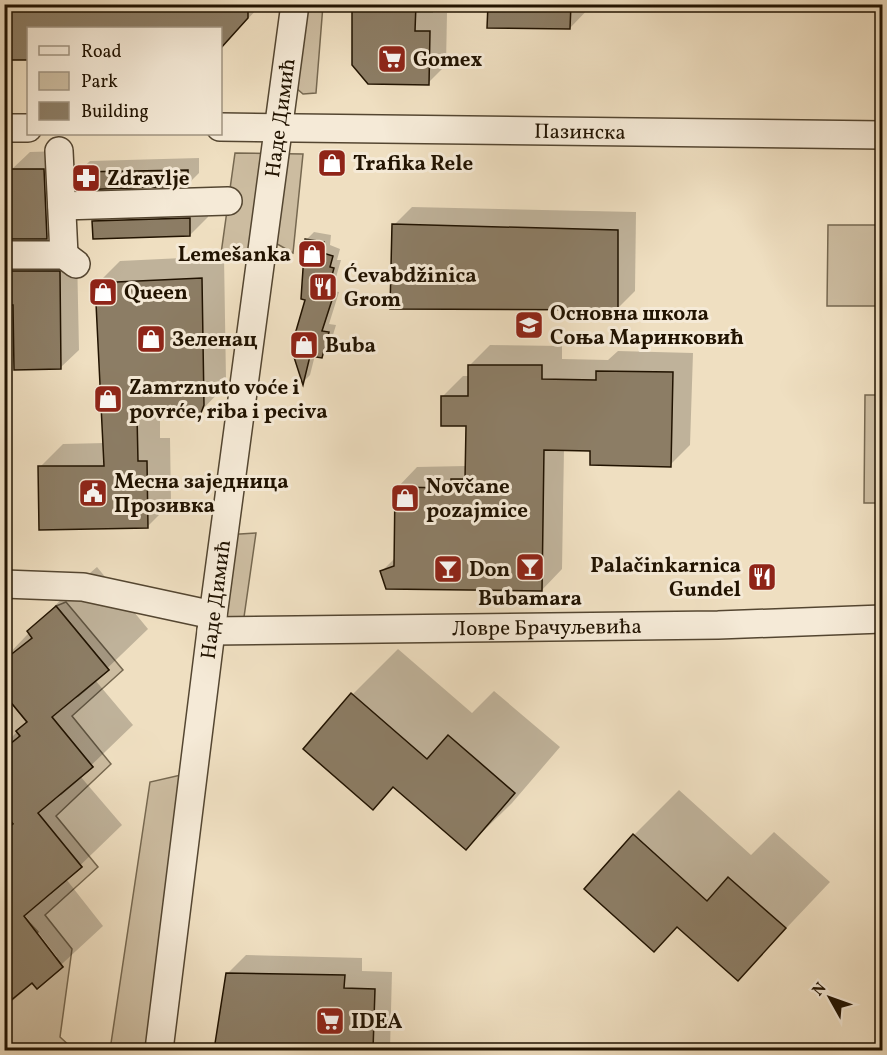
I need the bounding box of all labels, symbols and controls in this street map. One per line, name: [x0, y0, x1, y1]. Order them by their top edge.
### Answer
legend: [27, 27, 222, 135]
text: Road: [81, 40, 122, 65]
supermarket icon: Gomex: [376, 43, 408, 75]
place label: Gomex: [413, 46, 483, 75]
street label: Наде Димић: [259, 57, 304, 179]
text: Park: [81, 70, 118, 95]
text: Building: [81, 100, 149, 125]
street label: Пазинска: [534, 118, 626, 148]
shop icon: Trafika Rele: [316, 147, 348, 179]
place label: Trafika Rele: [353, 150, 473, 179]
pharmacy icon: Zdravlje: [70, 162, 102, 194]
place label: Zdravlje: [107, 165, 189, 194]
shop icon: Lemešanka: [296, 238, 328, 270]
place label: Lemešanka: [178, 241, 291, 270]
place label: Ćevabdžinica Grom: [344, 262, 477, 315]
restaurant icon: Ćevabdžinica Grom: [307, 271, 339, 303]
shop icon: Queen: [87, 276, 119, 308]
place label: Queen: [124, 279, 188, 308]
place label: Основна школа Соња Маринковић: [550, 300, 744, 353]
school or university icon: Основна школа Соња Маринковић: [513, 309, 545, 341]
shop icon: Зеленац: [135, 323, 167, 355]
place label: Зеленац: [172, 326, 258, 355]
shop icon: Buba: [288, 329, 320, 361]
place label: Buba: [325, 332, 376, 361]
place label: Zamrznuto voće i povrće, riba i peciva: [129, 374, 328, 427]
shop icon: Zamrznuto voće i povrće, riba i peciva: [92, 383, 124, 415]
place label: Месна заједница Прозивка: [114, 468, 289, 521]
place label: Novčane pozajmice: [426, 473, 528, 526]
public building icon: Месна заједница Прозивка: [77, 477, 109, 509]
shop icon: Novčane pozajmice: [389, 482, 421, 514]
street label: Наде Димић: [195, 538, 239, 661]
bar icon: Bubamara: [514, 551, 546, 583]
place label: Palačinkarnica Gundel: [590, 552, 741, 605]
bar icon: Don: [432, 553, 464, 585]
place label: Don: [469, 556, 510, 585]
restaurant icon: Palačinkarnica Gundel: [746, 561, 778, 593]
place label: Bubamara: [478, 585, 582, 614]
street label: Ловре Брачуљевића: [452, 613, 642, 644]
north arrow: [800, 968, 860, 1028]
text: N: [808, 978, 832, 1001]
supermarket icon: IDEA: [314, 1005, 346, 1037]
place label: IDEA: [351, 1008, 402, 1037]

